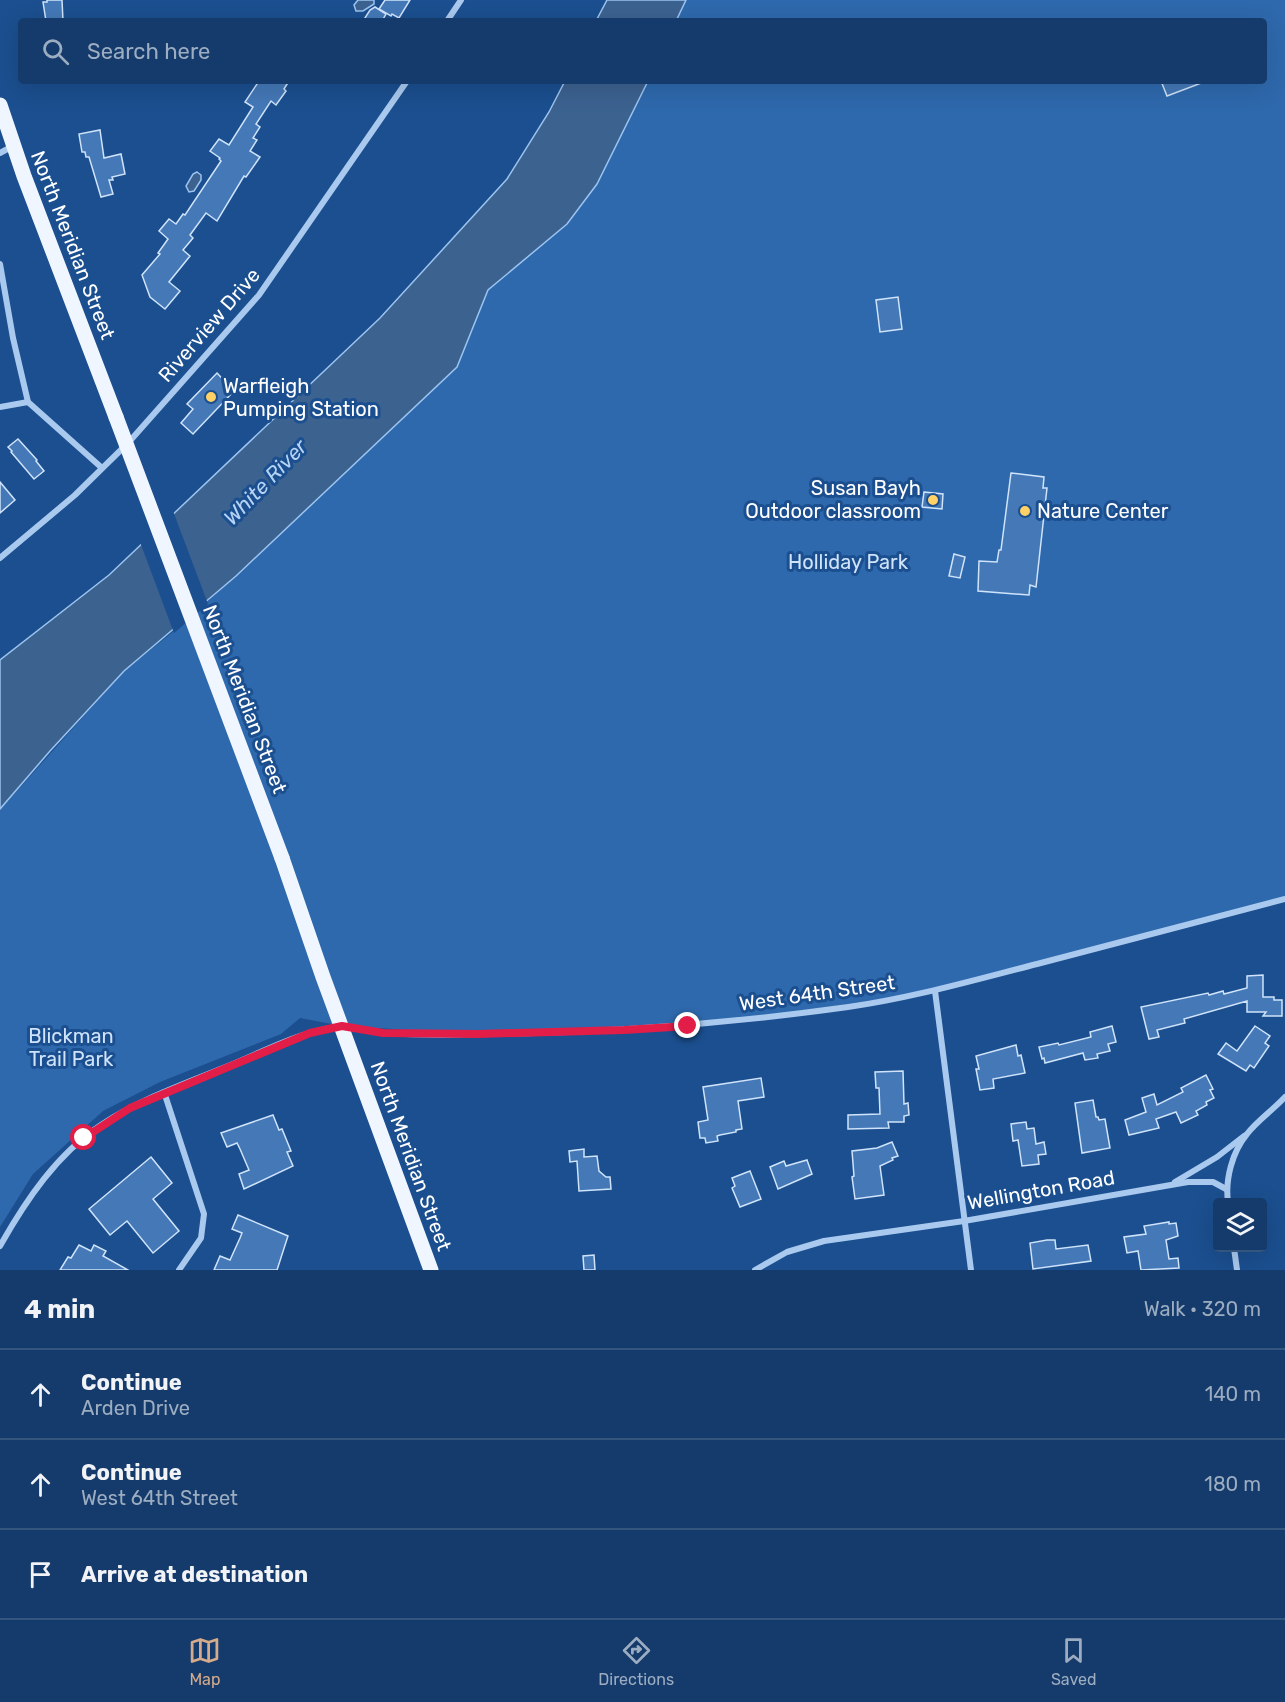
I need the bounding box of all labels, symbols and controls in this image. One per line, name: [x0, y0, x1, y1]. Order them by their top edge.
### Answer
search box: [18, 18, 1267, 84]
icon: search: [39, 35, 72, 68]
text: Search here: [87, 38, 210, 65]
street label: North Meridian Street: [26, 147, 120, 343]
street label: Riverview Drive: [153, 263, 265, 387]
place label: Warfleigh Pumping Station: [223, 374, 379, 421]
marker: Warfleigh Pumping Station: [204, 390, 218, 404]
water label: White River: [218, 433, 313, 530]
place label: Susan Bayh Outdoor classroom: [745, 476, 921, 523]
marker: Susan Bayh Outdoor classroom: [926, 493, 940, 507]
place label: Nature Center: [1037, 499, 1169, 523]
marker: Nature Center: [1018, 504, 1032, 518]
park label: Holliday Park: [788, 550, 909, 574]
street label: North Meridian Street: [198, 601, 292, 797]
street label: West 64th Street: [738, 970, 897, 1016]
route end: [674, 1012, 700, 1038]
park label: Blickman Trail Park: [28, 1024, 114, 1071]
street label: North Meridian Street: [366, 1058, 457, 1254]
route start: [70, 1124, 96, 1150]
street label: Wellington Road: [965, 1165, 1117, 1215]
map controls: [1213, 1198, 1267, 1252]
button: layers: [1213, 1198, 1267, 1252]
text: 4 min: [24, 1294, 95, 1325]
text: Walk · 320 m: [1144, 1297, 1261, 1321]
text: Continue: [81, 1369, 182, 1396]
icon: ahead: [24, 1378, 57, 1411]
text: 140 m: [1205, 1382, 1261, 1406]
text: Arden Drive: [81, 1396, 190, 1420]
text: Continue: [81, 1459, 182, 1486]
icon: ahead: [24, 1468, 57, 1501]
text: 180 m: [1204, 1472, 1261, 1496]
text: West 64th Street: [81, 1486, 238, 1510]
icon: arrive: [24, 1558, 57, 1591]
text: Arrive at destination: [81, 1561, 308, 1588]
tab: Map: [188, 1634, 221, 1689]
tab: Directions: [598, 1634, 674, 1689]
tab: Saved: [1051, 1634, 1097, 1689]

